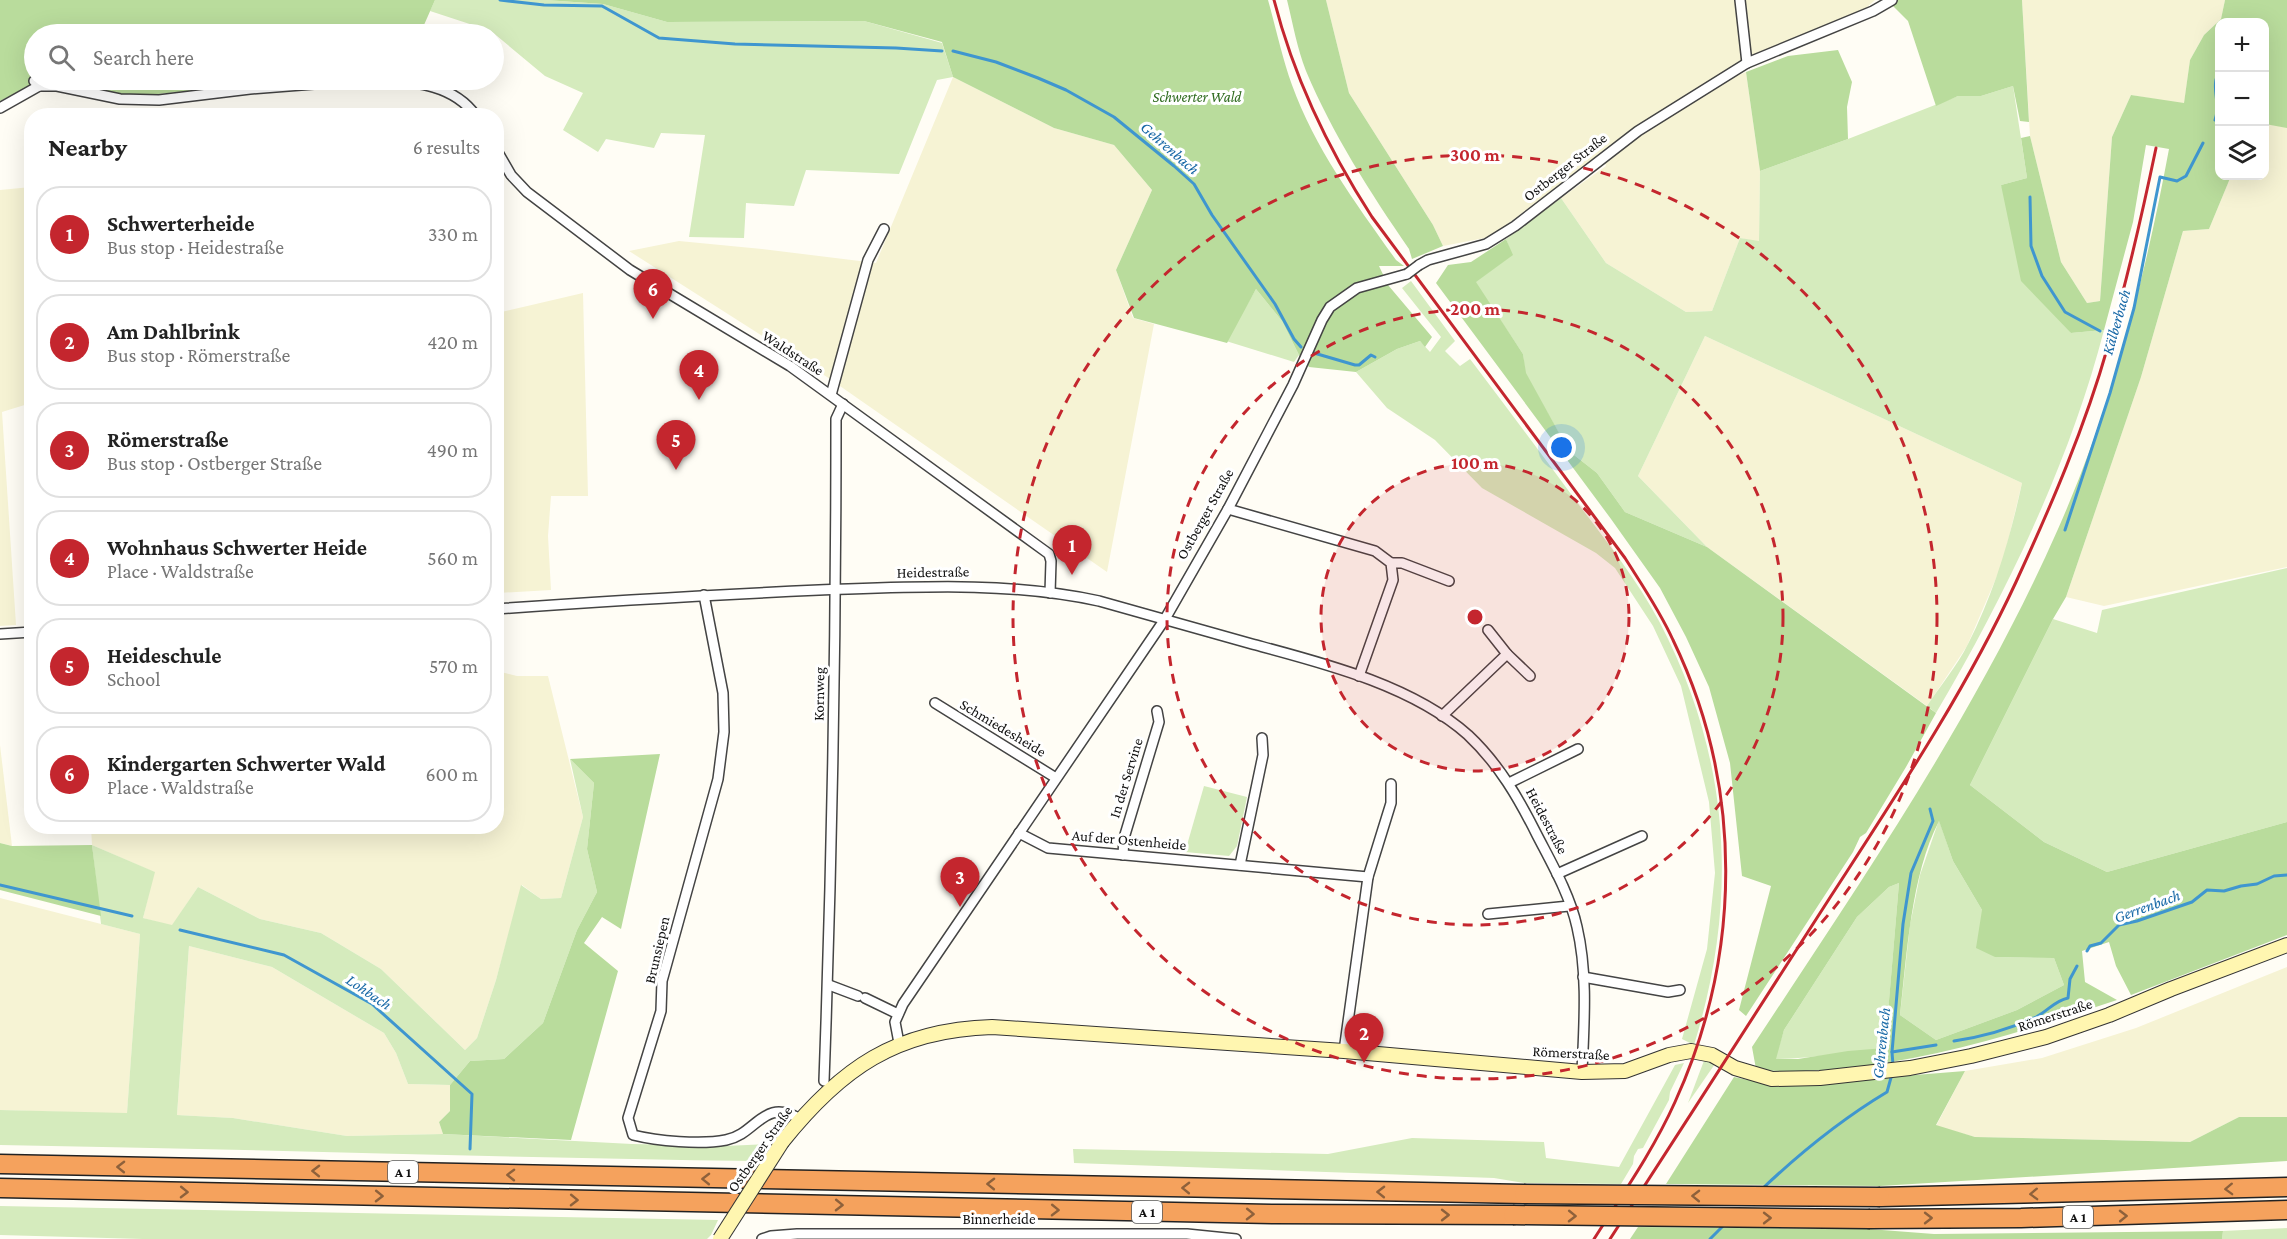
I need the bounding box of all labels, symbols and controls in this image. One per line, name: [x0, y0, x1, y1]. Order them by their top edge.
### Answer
map controls: [2215, 18, 2269, 180]
button: +: [2215, 18, 2269, 72]
search box: [24, 24, 504, 90]
icon: search: [45, 41, 78, 74]
text: Search here: [93, 45, 194, 70]
button: −: [2215, 72, 2269, 126]
park label: Schwerter Wald: [1153, 89, 1242, 105]
water label: Gehrenbach: [1138, 118, 1203, 178]
button: layers: [2215, 126, 2269, 180]
street label: Ostberger Straße: [1520, 129, 1611, 205]
text: Nearby: [48, 133, 127, 162]
text: 6 results: [413, 136, 480, 158]
text: 300 m: [1450, 145, 1500, 165]
text: Schwerterheide: [107, 211, 254, 236]
text: 1: [66, 223, 73, 245]
text: 330 m: [428, 223, 478, 245]
text: Bus stop · Heidestraße: [107, 236, 284, 258]
pin: 6: [634, 270, 672, 319]
water label: Kälberbach: [2099, 287, 2133, 357]
text: 200 m: [1450, 299, 1501, 319]
text: Am Dahlbrink: [107, 319, 240, 344]
street label: Waldstraße: [759, 327, 827, 379]
text: 2: [64, 331, 75, 353]
text: 420 m: [427, 331, 478, 353]
text: Bus stop · Römerstraße: [107, 344, 290, 366]
pin: 4: [680, 350, 718, 400]
pin: 5: [656, 420, 696, 470]
text: Römerstraße: [107, 427, 229, 452]
your location: [1547, 433, 1576, 462]
text: 3: [65, 439, 74, 461]
text: 490 m: [427, 439, 478, 461]
text: Bus stop · Ostberger Straße: [107, 452, 322, 474]
text: 100 m: [1451, 453, 1499, 473]
street label: Ostberger Straße: [1173, 466, 1238, 563]
pin: 1: [1052, 526, 1092, 575]
text: Wohnhaus Schwerter Heide: [107, 535, 367, 560]
text: 4: [64, 547, 75, 569]
text: 560 m: [427, 547, 478, 569]
text: Place · Waldstraße: [107, 560, 254, 582]
street label: Heidestraße: [897, 563, 970, 581]
centre of rings: [1465, 607, 1485, 627]
text: Heideschule: [107, 643, 221, 668]
text: 5: [65, 655, 74, 677]
text: 570 m: [429, 655, 478, 677]
street label: Kornweg: [811, 667, 828, 721]
text: School: [107, 668, 160, 690]
street label: Schmiedesheide: [957, 696, 1049, 760]
street label: In der Servine: [1106, 736, 1146, 820]
text: Kindergarten Schwerter Wald: [107, 751, 385, 776]
text: 6: [64, 763, 75, 785]
text: 600 m: [425, 763, 478, 785]
text: Place · Waldstraße: [107, 776, 254, 798]
street label: Heidestraße: [1523, 785, 1571, 857]
street label: Auf der Ostenheide: [1071, 827, 1187, 853]
pin: 3: [940, 858, 980, 907]
water label: Gerrenbach: [2112, 886, 2183, 926]
street label: Brunsiepen: [642, 915, 673, 985]
water label: Lohbach: [343, 971, 395, 1013]
street label: Römerstraße: [2016, 995, 2095, 1035]
water label: Gehrenbach: [1869, 1006, 1893, 1079]
pin: 2: [1344, 1014, 1384, 1063]
street label: Römerstraße: [1532, 1043, 1610, 1063]
street label: Ostberger Straße: [724, 1103, 797, 1196]
one-way arrow: [117, 1160, 126, 1173]
road number: A 1: [388, 1161, 418, 1183]
one-way arrow: [312, 1165, 321, 1177]
one-way arrow: [507, 1168, 516, 1181]
one-way arrow: [702, 1172, 711, 1185]
one-way arrow: [987, 1178, 996, 1190]
one-way arrow: [1182, 1182, 1191, 1194]
one-way arrow: [2224, 1183, 2233, 1195]
one-way arrow: [1377, 1185, 1386, 1198]
one-way arrow: [180, 1186, 189, 1198]
one-way arrow: [2029, 1188, 2038, 1201]
one-way arrow: [375, 1190, 384, 1202]
one-way arrow: [1691, 1190, 1700, 1202]
one-way arrow: [570, 1194, 579, 1206]
one-way arrow: [835, 1199, 844, 1211]
road number: A 1: [1132, 1201, 1162, 1223]
one-way arrow: [1051, 1203, 1060, 1216]
road number: A 1: [2063, 1206, 2093, 1228]
one-way arrow: [1246, 1208, 1255, 1220]
one-way arrow: [1441, 1209, 1450, 1221]
one-way arrow: [2119, 1209, 2128, 1222]
one-way arrow: [1567, 1210, 1576, 1222]
street label: Binnerheide: [962, 1211, 1036, 1227]
one-way arrow: [1762, 1212, 1771, 1224]
one-way arrow: [1924, 1212, 1933, 1224]

